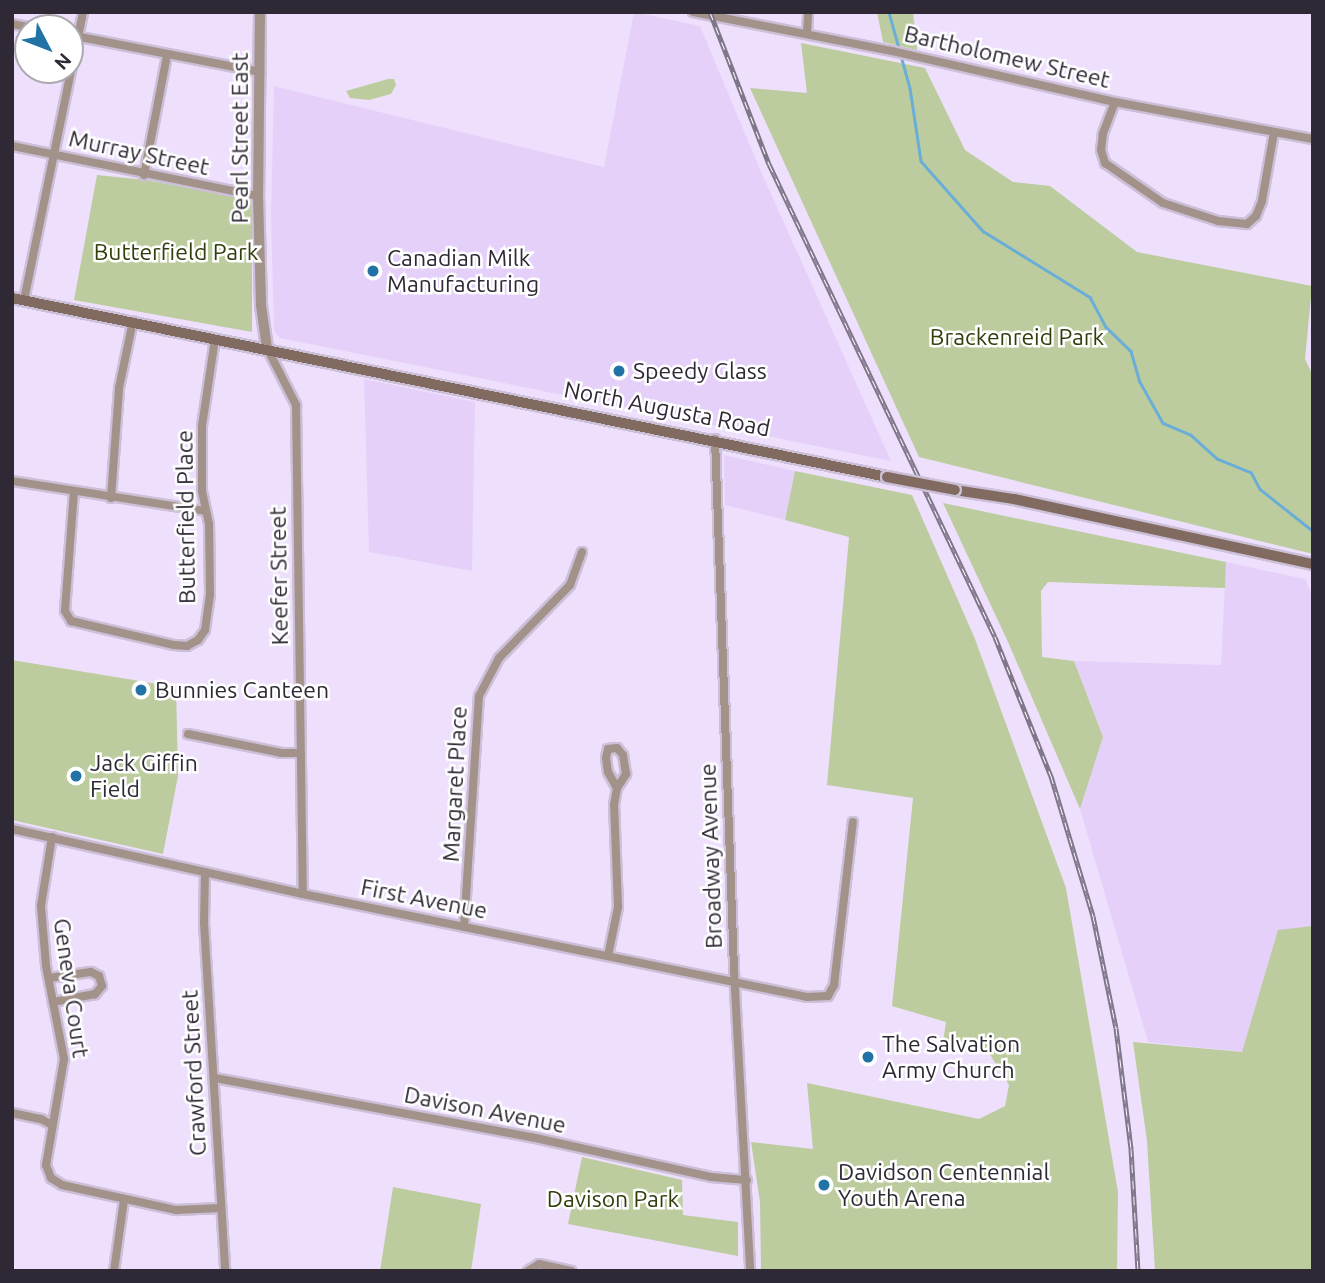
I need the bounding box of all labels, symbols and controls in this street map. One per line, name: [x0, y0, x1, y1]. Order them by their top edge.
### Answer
north arrow: [14, 14, 84, 84]
street label: Bartholomew Street: [902, 20, 1112, 94]
text: N: [50, 49, 76, 74]
street label: Pearl Street East: [226, 52, 254, 224]
street label: Murray Street: [66, 125, 212, 181]
park label: Butterfield Park: [94, 238, 258, 266]
place label: Canadian Milk Manufacturing: [387, 244, 539, 298]
marker: Canadian Milk Manufacturing: [365, 263, 381, 279]
park label: Brackenreid Park: [930, 323, 1104, 351]
place label: Speedy Glass: [633, 357, 767, 385]
marker: Speedy Glass: [611, 363, 627, 379]
street label: North Augusta Road: [562, 375, 772, 443]
street label: Butterfield Place: [171, 430, 201, 604]
street label: Keefer Street: [264, 506, 294, 646]
place label: Bunnies Canteen: [155, 676, 329, 704]
marker: Bunnies Canteen: [133, 682, 149, 698]
street label: Margaret Place: [437, 705, 473, 863]
place label: Jack Giffin Field: [90, 749, 198, 803]
street label: Broadway Avenue: [694, 763, 728, 949]
marker: Jack Giffin Field: [68, 768, 84, 784]
street label: First Avenue: [358, 873, 490, 925]
street label: Geneva Court: [48, 917, 94, 1059]
street label: Crawford Street: [176, 989, 212, 1157]
place label: The Salvation Army Church: [882, 1030, 1020, 1084]
marker: The Salvation Army Church: [860, 1049, 876, 1065]
street label: Davison Avenue: [402, 1081, 568, 1139]
place label: Davidson Centennial Youth Arena: [838, 1158, 1049, 1212]
marker: Davidson Centennial Youth Arena: [816, 1177, 832, 1193]
park label: Davison Park: [547, 1185, 679, 1213]

